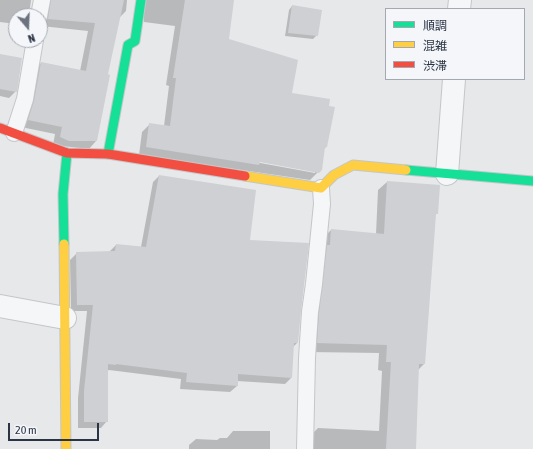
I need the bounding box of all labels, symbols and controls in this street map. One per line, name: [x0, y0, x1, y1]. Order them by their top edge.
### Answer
north arrow: [8, 8, 48, 48]
legend: [385, 8, 525, 80]
text: 順調: [423, 19, 447, 33]
text: N: [27, 32, 37, 45]
text: 混雑: [423, 39, 447, 53]
text: 渋滞: [423, 59, 447, 73]
scale bar: [10, 415, 101, 441]
text: 20 m: [15, 423, 37, 437]

